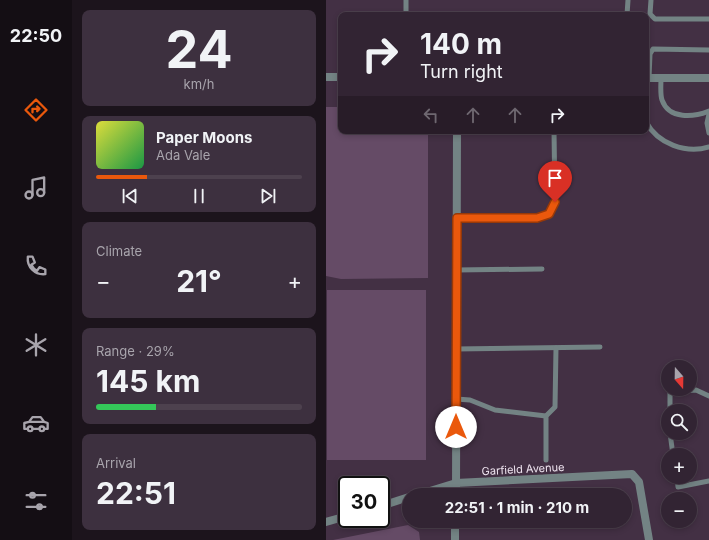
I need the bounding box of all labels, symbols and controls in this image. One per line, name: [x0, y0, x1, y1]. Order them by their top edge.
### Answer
text: 24: [165, 18, 233, 81]
text: 22:50: [10, 25, 62, 46]
text: 140 m: [420, 27, 502, 61]
icon: right: [354, 28, 406, 80]
text: Turn right: [420, 61, 503, 82]
text: km/h: [184, 76, 214, 92]
icon: directions: [22, 96, 50, 124]
icon: left: [420, 104, 442, 126]
icon: ahead: [462, 104, 484, 126]
icon: ahead: [504, 104, 526, 126]
icon: right: [546, 104, 568, 126]
text: Paper Moons: [156, 128, 252, 147]
text: Ada Vale: [156, 147, 210, 163]
pin: [538, 161, 572, 202]
icon: arrive: [544, 167, 566, 189]
icon: music: [22, 174, 50, 202]
icon: previous: [119, 185, 141, 207]
icon: pause: [188, 185, 210, 207]
icon: next: [257, 185, 279, 207]
text: Climate: [96, 243, 142, 259]
icon: phone: [22, 252, 50, 280]
text: 21°: [176, 263, 222, 299]
text: −: [96, 268, 111, 294]
text: +: [287, 268, 302, 294]
icon: climate: [22, 331, 50, 359]
text: Range · 29%: [96, 343, 175, 359]
north arrow: [661, 360, 697, 396]
map controls: [661, 360, 697, 528]
text: 145 km: [96, 363, 200, 399]
button: search: [661, 404, 697, 440]
position arrow: [435, 406, 477, 448]
icon: car: [22, 409, 50, 437]
button: +: [661, 448, 697, 484]
text: Arrival: [96, 455, 136, 471]
street label: Garfield Avenue: [481, 460, 565, 478]
text: 22:51: [96, 475, 176, 511]
speed limit sign: 30: [338, 476, 390, 528]
icon: filters: [22, 487, 50, 515]
button: −: [661, 492, 697, 528]
text: 22:51 · 1 min · 210 m: [445, 498, 589, 517]

